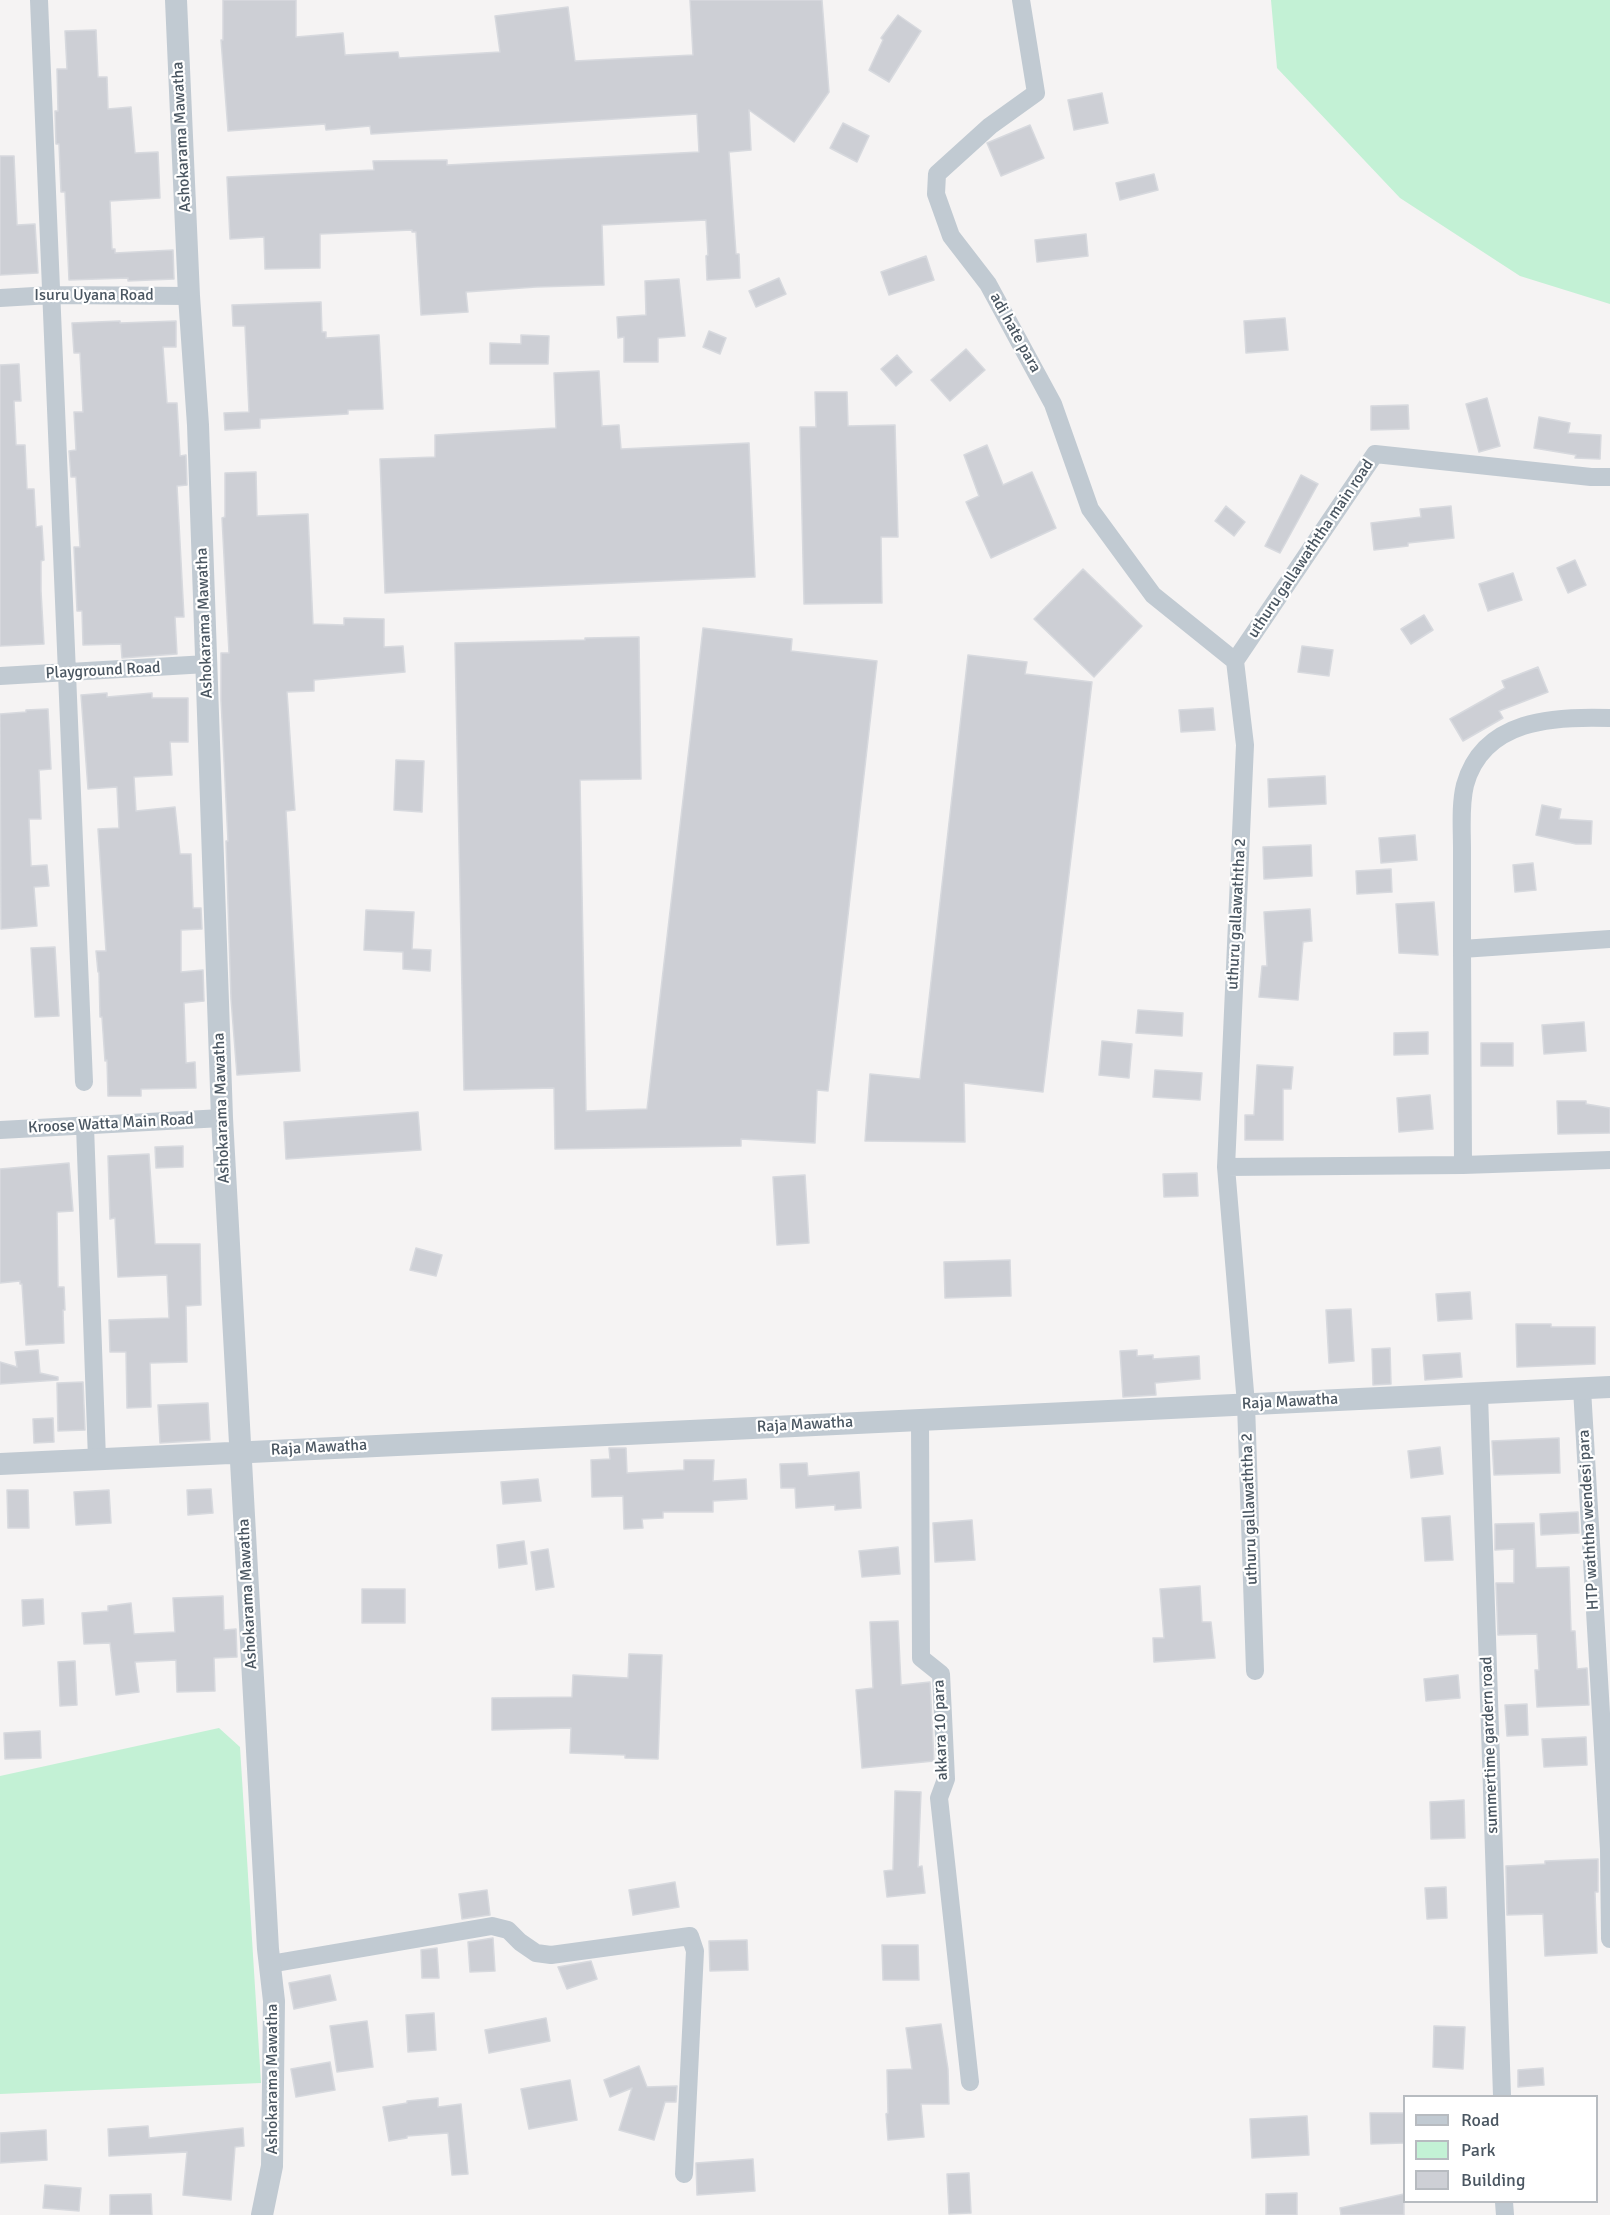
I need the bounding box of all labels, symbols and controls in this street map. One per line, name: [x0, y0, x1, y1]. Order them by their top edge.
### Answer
street label: Ashokarama Mawatha: [168, 61, 196, 213]
street label: Isuru Uyana Road: [34, 286, 154, 306]
street label: adi hate para: [985, 290, 1045, 376]
street label: uthuru gallawaththa main road: [1244, 456, 1378, 642]
street label: Ashokarama Mawatha: [193, 547, 217, 699]
street label: Playground Road: [45, 658, 161, 684]
street label: uthuru gallawaththa 2: [1223, 838, 1251, 990]
street label: Ashokarama Mawatha: [210, 1032, 234, 1184]
street label: Kroose Watta Main Road: [28, 1110, 194, 1138]
street label: Raja Mawatha: [1241, 1390, 1339, 1414]
street label: Raja Mawatha: [756, 1413, 854, 1437]
street label: HTP waththa wendesi para: [1575, 1429, 1603, 1611]
street label: uthuru gallawaththa 2: [1238, 1433, 1262, 1585]
street label: Raja Mawatha: [270, 1436, 368, 1460]
street label: Ashokarama Mawatha: [234, 1518, 262, 1670]
street label: summertime gardern road: [1477, 1656, 1503, 1834]
street label: akkara 10 para: [930, 1679, 952, 1781]
street label: Ashokarama Mawatha: [263, 2004, 283, 2154]
legend: [1403, 2095, 1598, 2203]
text: Road: [1461, 2109, 1500, 2131]
text: Park: [1461, 2139, 1496, 2161]
text: Building: [1461, 2169, 1525, 2191]

